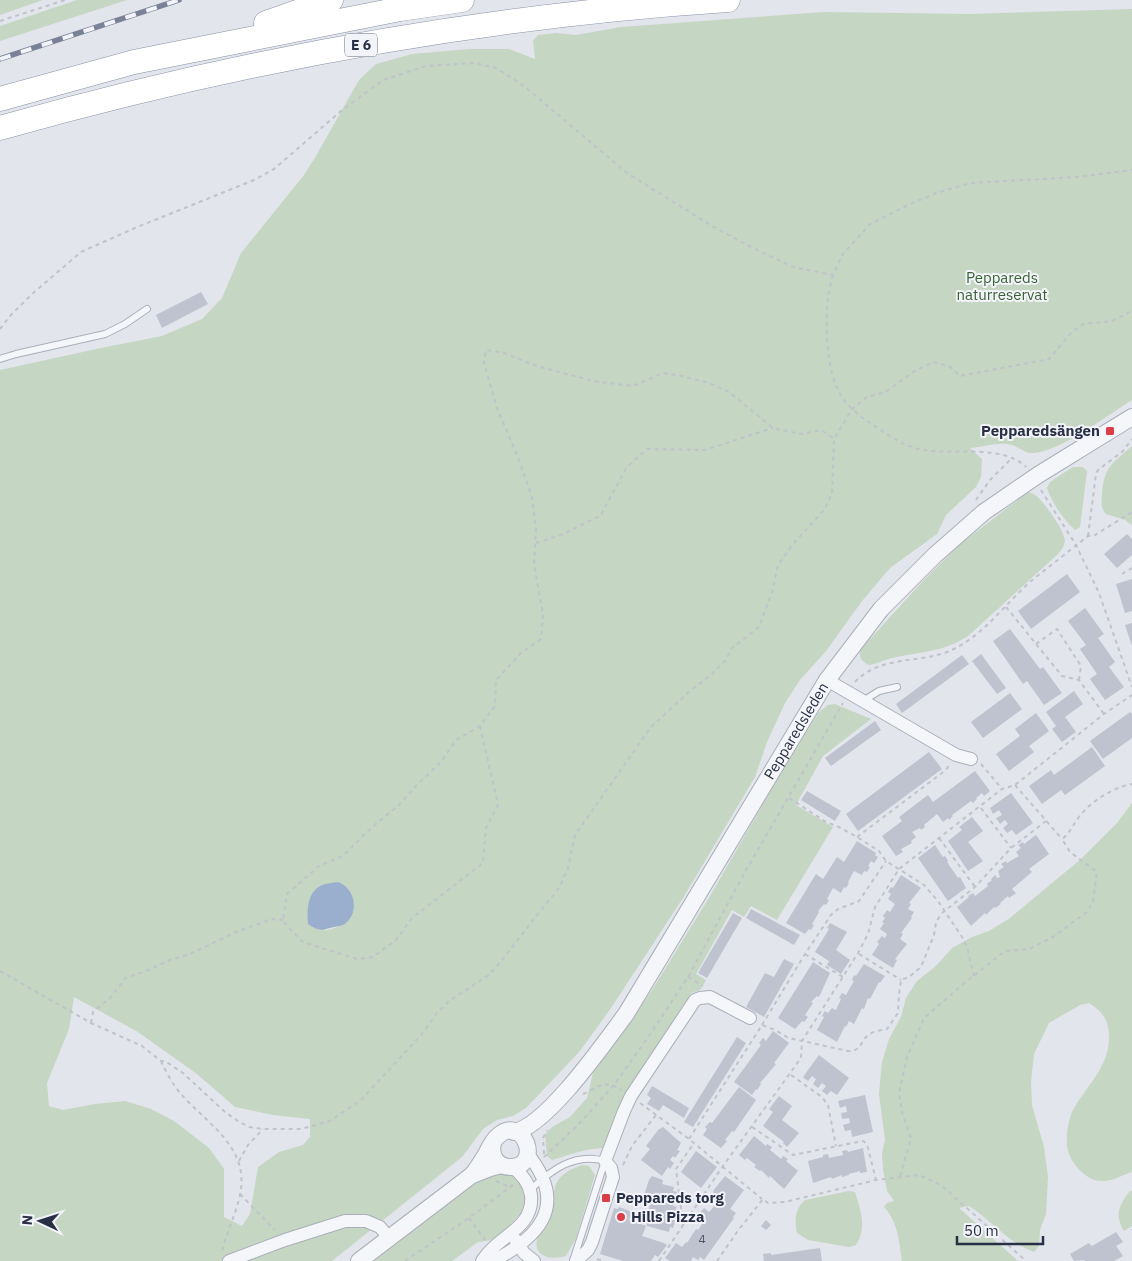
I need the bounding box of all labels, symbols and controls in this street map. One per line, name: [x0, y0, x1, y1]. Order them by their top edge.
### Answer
road number: E 6: [345, 34, 377, 56]
park label: Peppareds naturreservat: [956, 268, 1048, 304]
place label: Pepparedsängen: [981, 421, 1100, 440]
marker: Pepparedsängen: [1104, 425, 1116, 437]
street label: Pepparedsleden: [759, 679, 832, 783]
place label: Peppareds torg: [616, 1188, 724, 1207]
marker: Peppareds torg: [600, 1192, 612, 1204]
north arrow: [15, 1196, 65, 1246]
place label: Hills Pizza: [631, 1207, 705, 1226]
marker: Hills Pizza: [615, 1211, 627, 1223]
text: N: [18, 1214, 36, 1226]
scale bar: [957, 1214, 1043, 1246]
text: 50 m: [964, 1221, 999, 1240]
house number: 4: [698, 1231, 706, 1246]

